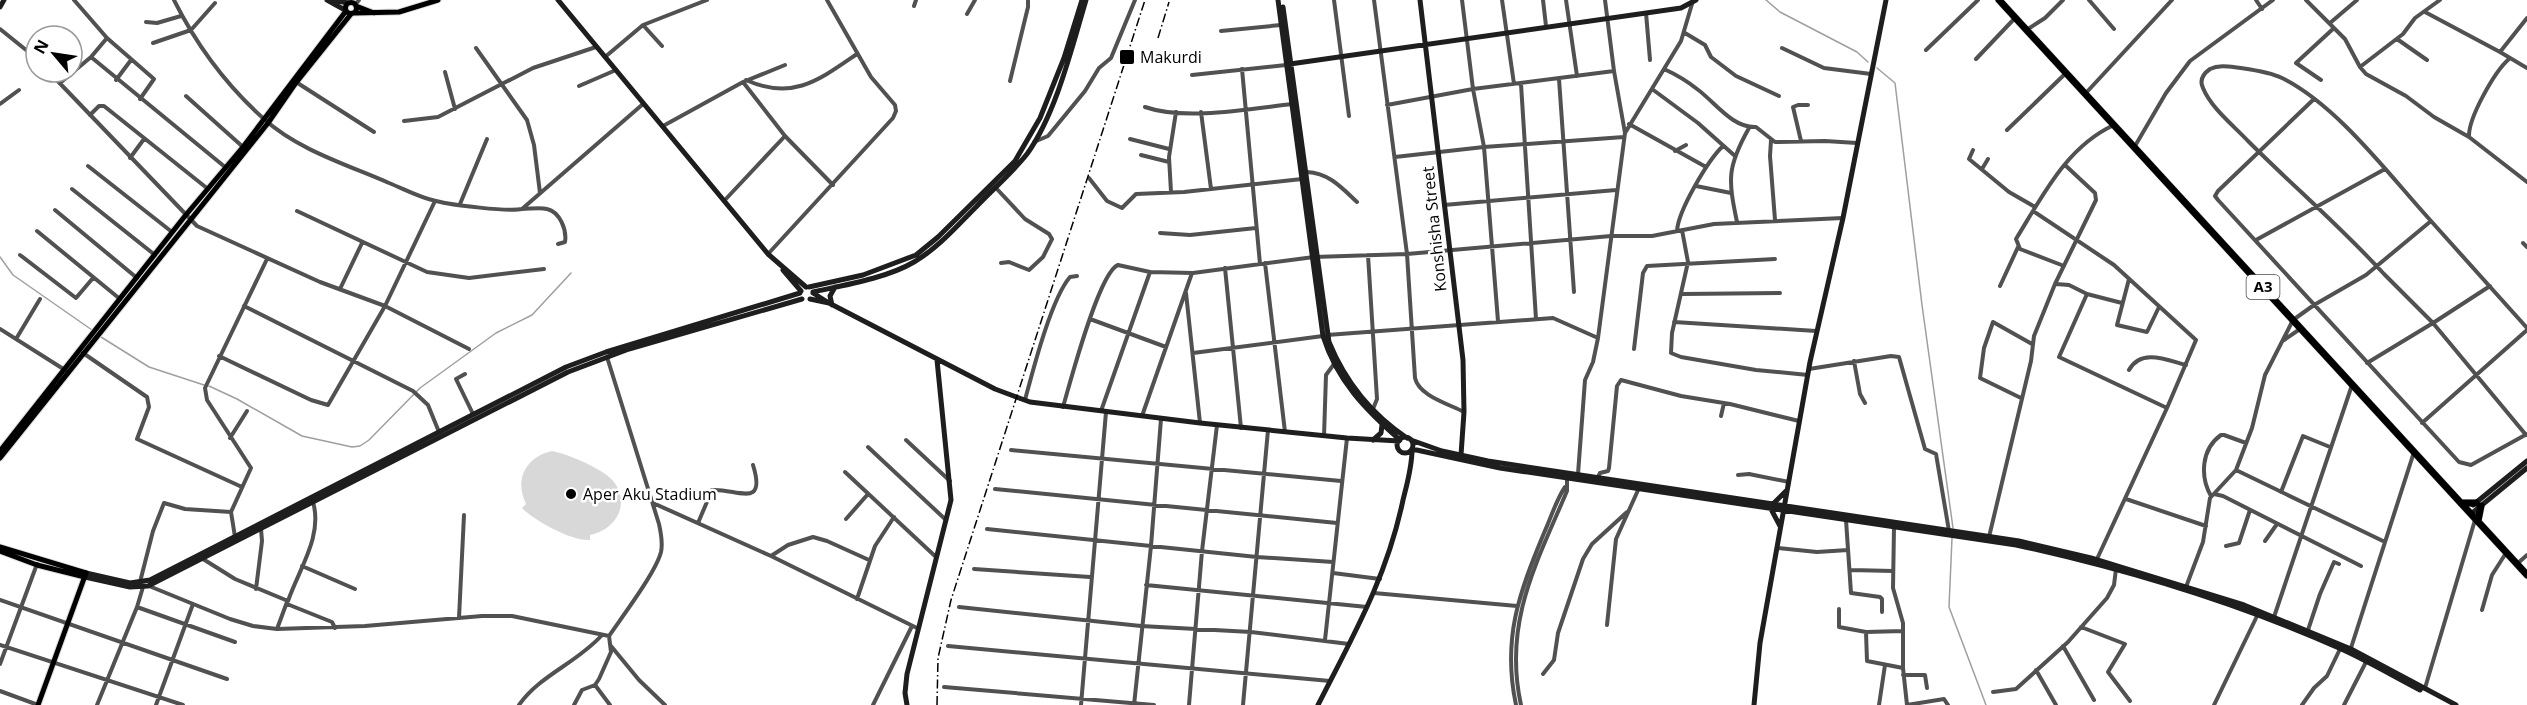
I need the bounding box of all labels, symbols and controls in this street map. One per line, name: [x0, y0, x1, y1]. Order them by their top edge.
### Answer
north arrow: [24, 24, 84, 84]
text: N: [28, 36, 54, 58]
place label: Makurdi: [1140, 46, 1202, 68]
marker: Makurdi: [1118, 48, 1136, 66]
street label: Konshisha Street: [1416, 165, 1452, 293]
road number: A3: [2246, 275, 2280, 299]
place label: Aper Aku Stadium: [583, 483, 717, 505]
marker: Aper Aku Stadium: [564, 487, 578, 501]

